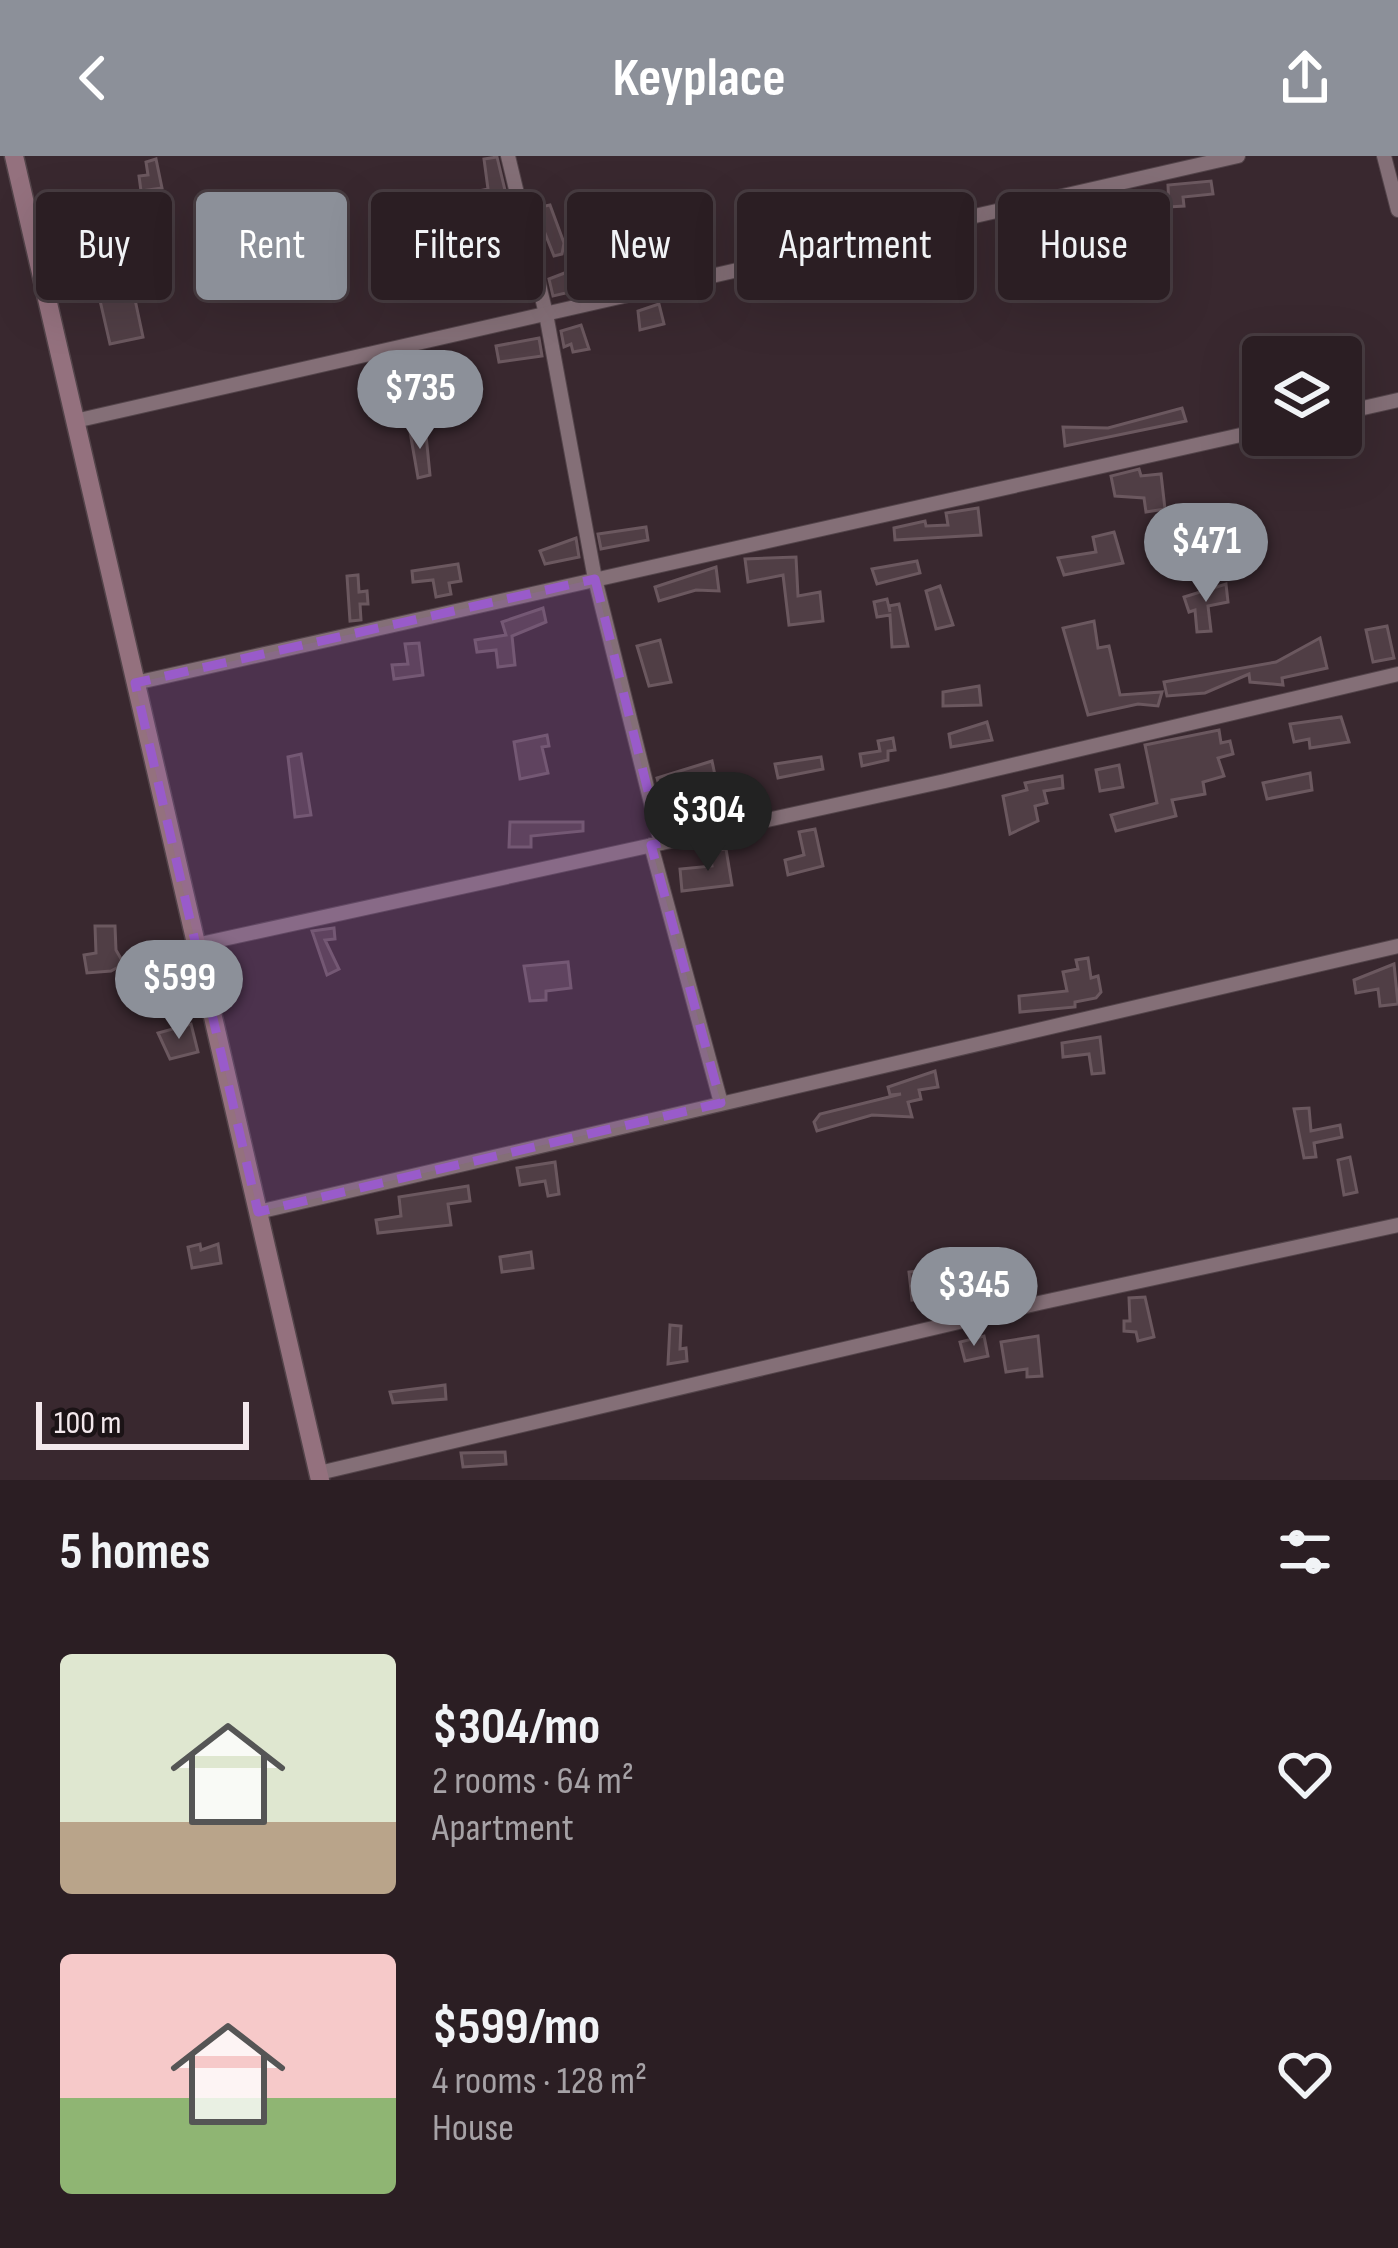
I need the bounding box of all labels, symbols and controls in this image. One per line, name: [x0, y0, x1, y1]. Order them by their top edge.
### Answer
icon: back: [60, 45, 126, 111]
icon: share: [1272, 45, 1338, 111]
text: Keyplace: [613, 46, 785, 111]
chip: Buy: [36, 192, 172, 300]
chip: Rent: [196, 192, 347, 300]
chip: Filters: [371, 192, 543, 300]
chip: New: [567, 192, 713, 300]
chip: Apartment: [737, 192, 974, 300]
chip: House: [998, 192, 1170, 300]
map controls: [1242, 336, 1362, 456]
button: layers: [1242, 336, 1362, 456]
pin: $735: [349, 350, 491, 452]
text: $735: [384, 365, 456, 412]
pin: $471: [1135, 503, 1277, 605]
text: $471: [1171, 518, 1241, 565]
pin: $304: [637, 772, 779, 874]
text: $304: [671, 787, 745, 834]
pin: $599: [108, 940, 250, 1042]
text: $599: [142, 955, 216, 1002]
pin: $345: [903, 1247, 1045, 1349]
text: $345: [938, 1262, 1010, 1309]
scale bar: [36, 1396, 249, 1449]
text: 100 m: [54, 1403, 121, 1443]
icon: filters: [1272, 1519, 1338, 1585]
text: 5 homes: [60, 1522, 210, 1583]
text: $304/mo: [432, 1697, 600, 1758]
icon: home: [156, 1702, 300, 1846]
icon: heart: [1272, 1741, 1338, 1807]
text: 2 rooms · 64 m²: [432, 1758, 634, 1805]
text: Apartment: [432, 1805, 574, 1852]
text: $599/mo: [432, 1997, 600, 2058]
icon: home: [156, 2002, 300, 2146]
icon: heart: [1272, 2041, 1338, 2107]
text: 4 rooms · 128 m²: [432, 2058, 647, 2105]
text: House: [432, 2105, 514, 2152]

